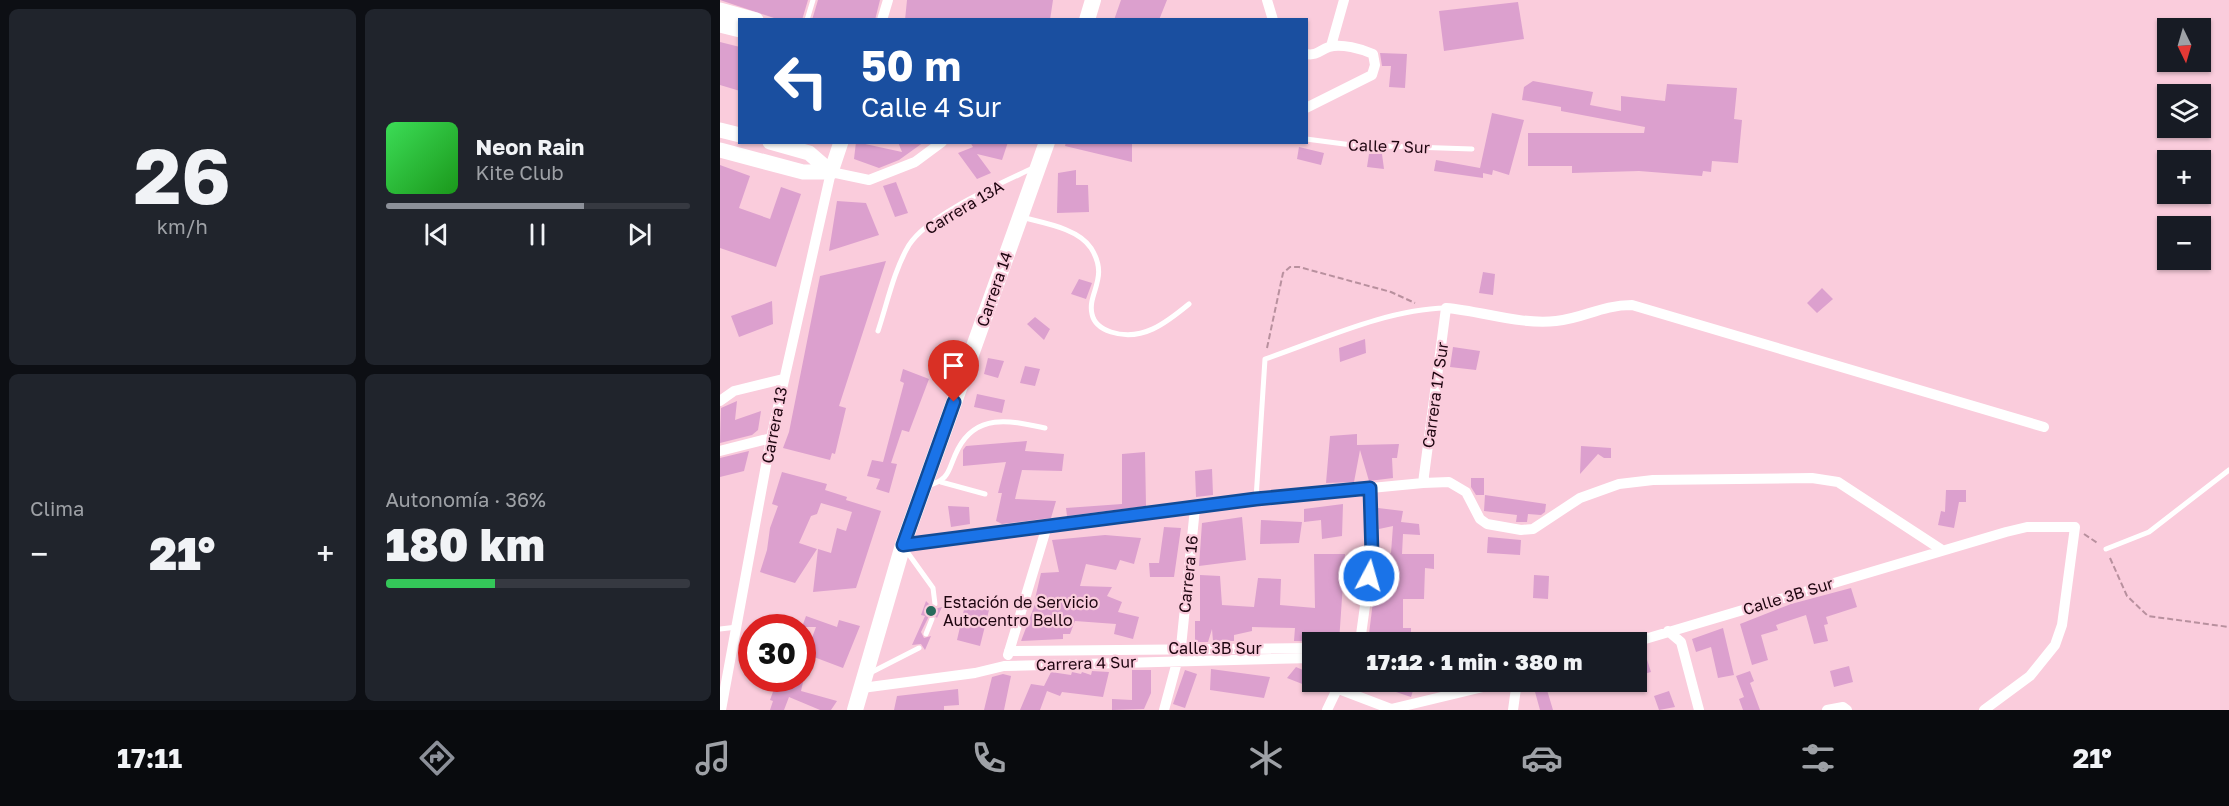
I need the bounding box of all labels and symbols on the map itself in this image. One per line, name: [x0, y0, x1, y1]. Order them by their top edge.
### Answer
north arrow: [2157, 18, 2211, 72]
street label: Calle 7 Sur: [1348, 135, 1430, 157]
street label: Carrera 13A: [921, 175, 1007, 238]
street label: Carrera 14: [972, 249, 1016, 329]
pin: [928, 340, 979, 402]
street label: Carrera 17 Sur: [1418, 341, 1452, 449]
street label: Carrera 13: [757, 385, 791, 465]
street label: Carrera 16: [1174, 534, 1202, 614]
position arrow: [1337, 544, 1401, 608]
street label: Calle 3B Sur: [1740, 573, 1836, 619]
place label: Estación de Servicio Autocentro Bello: [943, 592, 1098, 630]
marker: Estación de Servicio Autocentro Bello: [924, 604, 938, 618]
speed limit sign: 30: [738, 614, 816, 692]
street label: Calle 3B Sur: [1168, 638, 1262, 658]
street label: Carrera 4 Sur: [1035, 651, 1137, 675]

